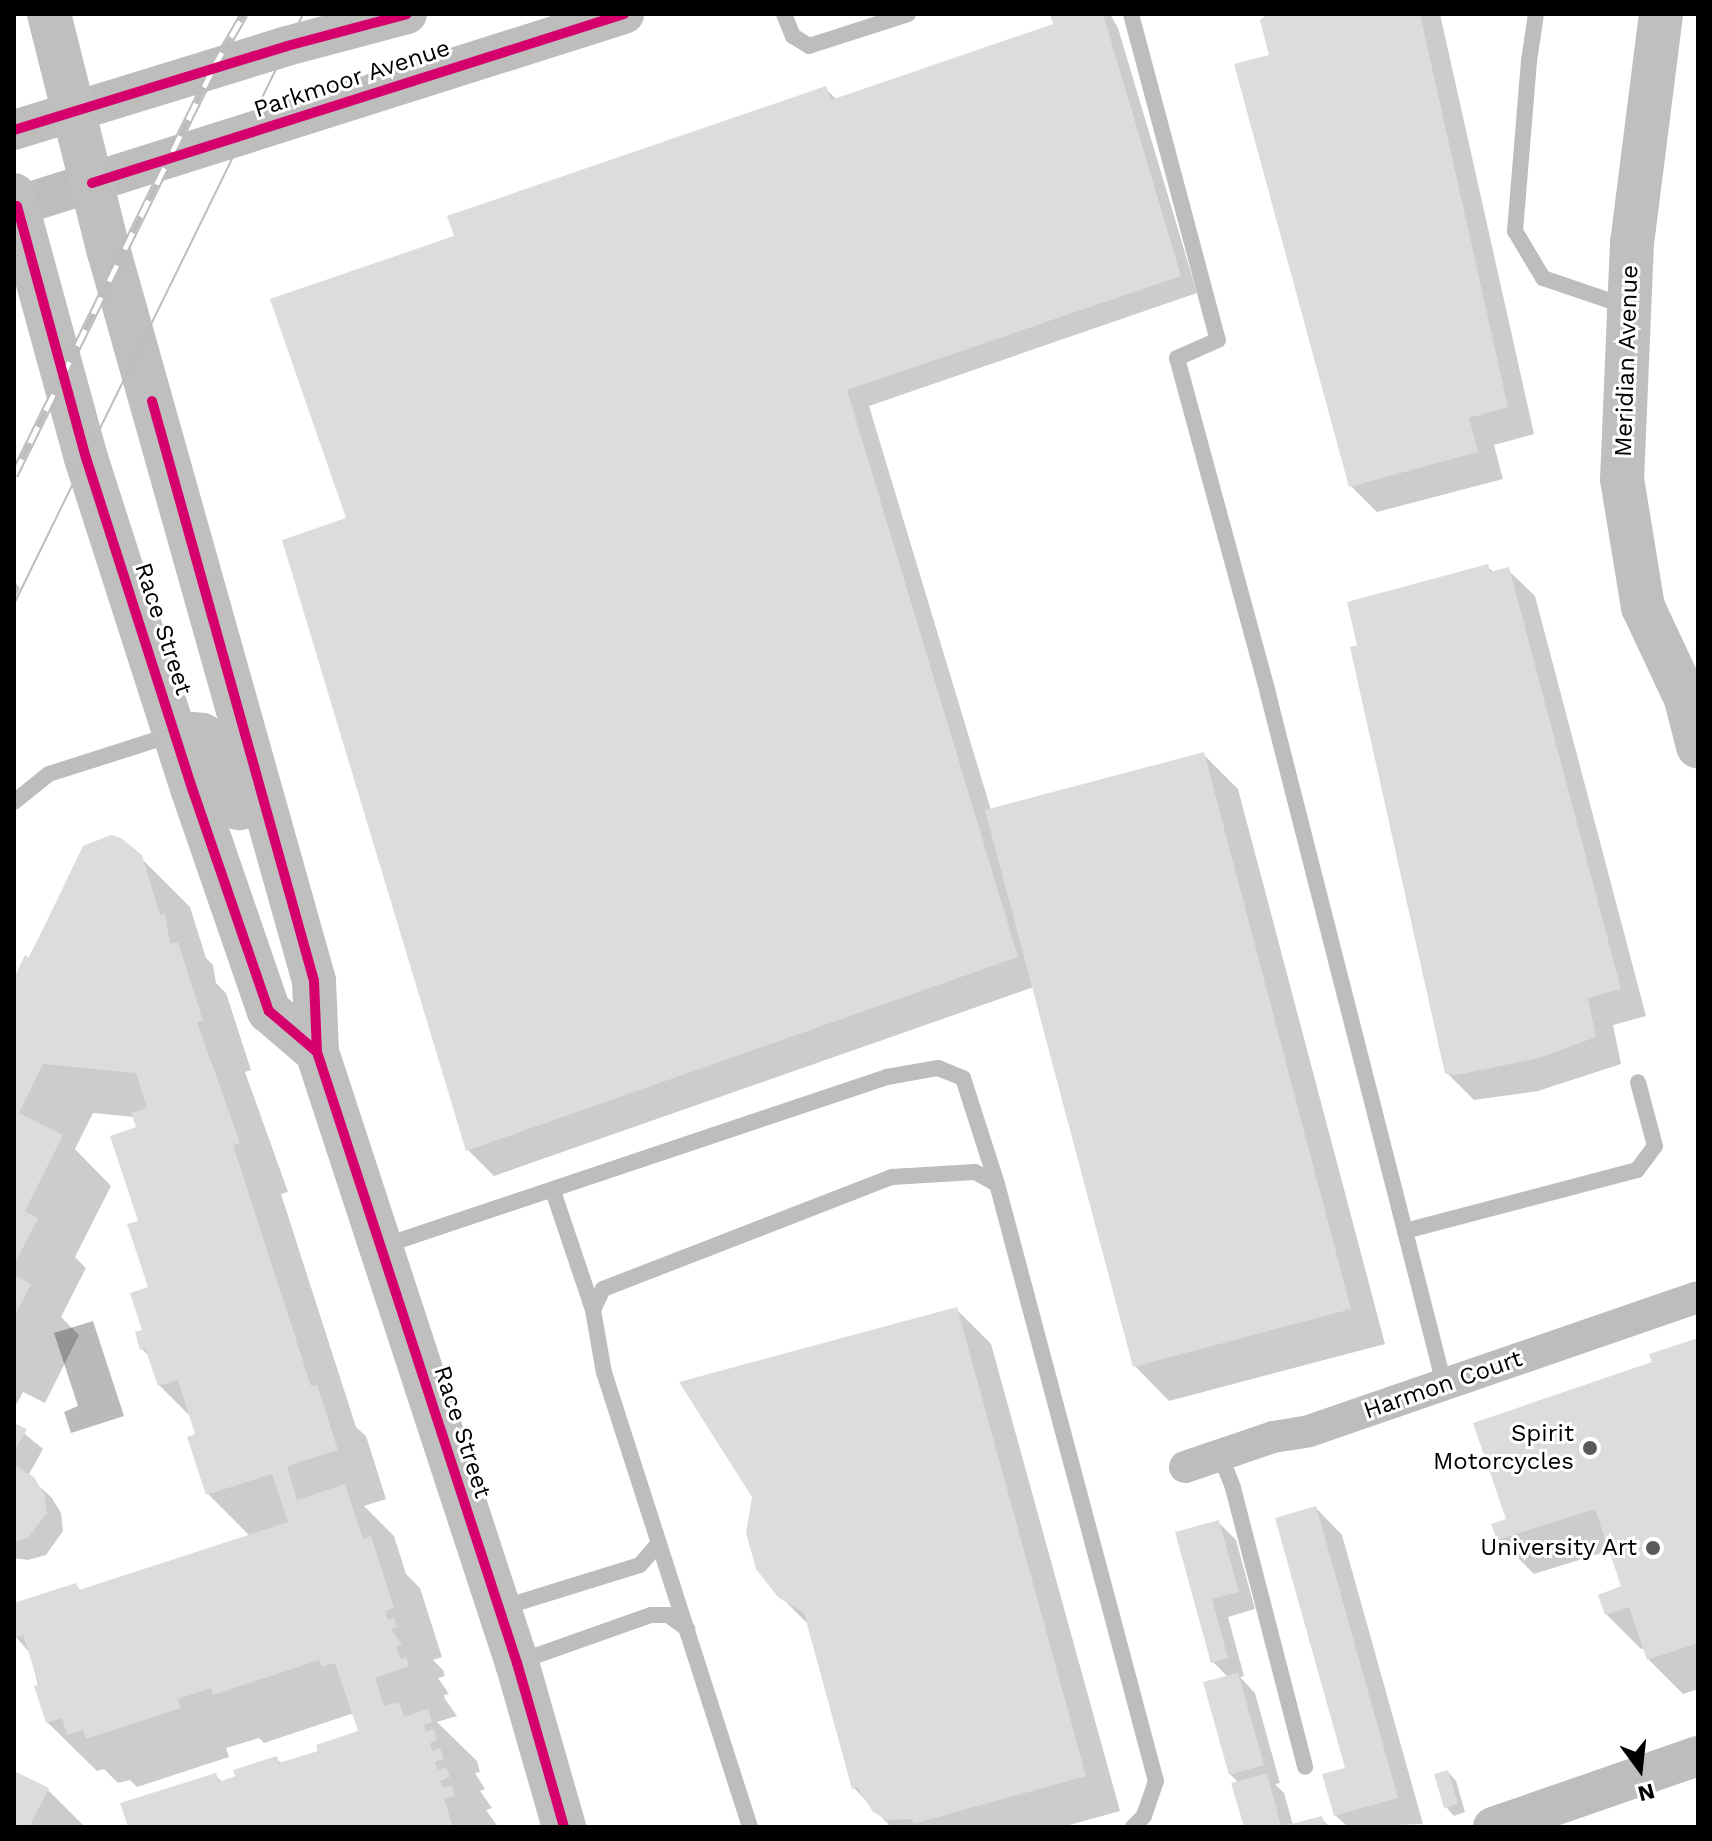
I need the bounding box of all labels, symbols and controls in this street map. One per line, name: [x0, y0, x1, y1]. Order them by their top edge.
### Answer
street label: Parkmoor Avenue: [250, 33, 454, 125]
street label: Meridian Avenue: [1609, 264, 1645, 458]
street label: Race Street: [128, 559, 198, 699]
street label: Harmon Court: [1360, 1344, 1526, 1426]
street label: Race Street: [427, 1362, 497, 1502]
place label: Spirit Motorcycles: [1433, 1420, 1574, 1476]
marker: Spirit Motorcycles: [1581, 1439, 1599, 1457]
place label: University Art: [1479, 1534, 1637, 1562]
marker: University Art: [1644, 1539, 1662, 1557]
north arrow: [1600, 1729, 1680, 1809]
text: N: [1635, 1778, 1657, 1807]

